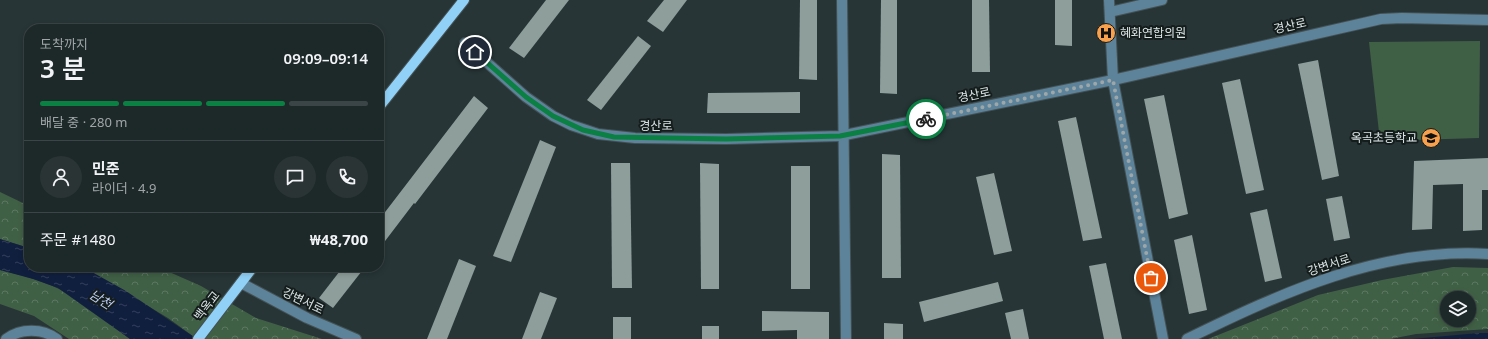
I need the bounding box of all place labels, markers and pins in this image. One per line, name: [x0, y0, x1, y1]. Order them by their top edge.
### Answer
hospital icon: 혜화연합의원: [1095, 22, 1117, 44]
place label: 혜화연합의원: [1120, 24, 1186, 41]
pin: [458, 35, 492, 69]
school or university icon: 옥곡초등학교: [1420, 127, 1442, 149]
place label: 옥곡초등학교: [1351, 129, 1417, 146]
pin: [1134, 261, 1168, 295]

